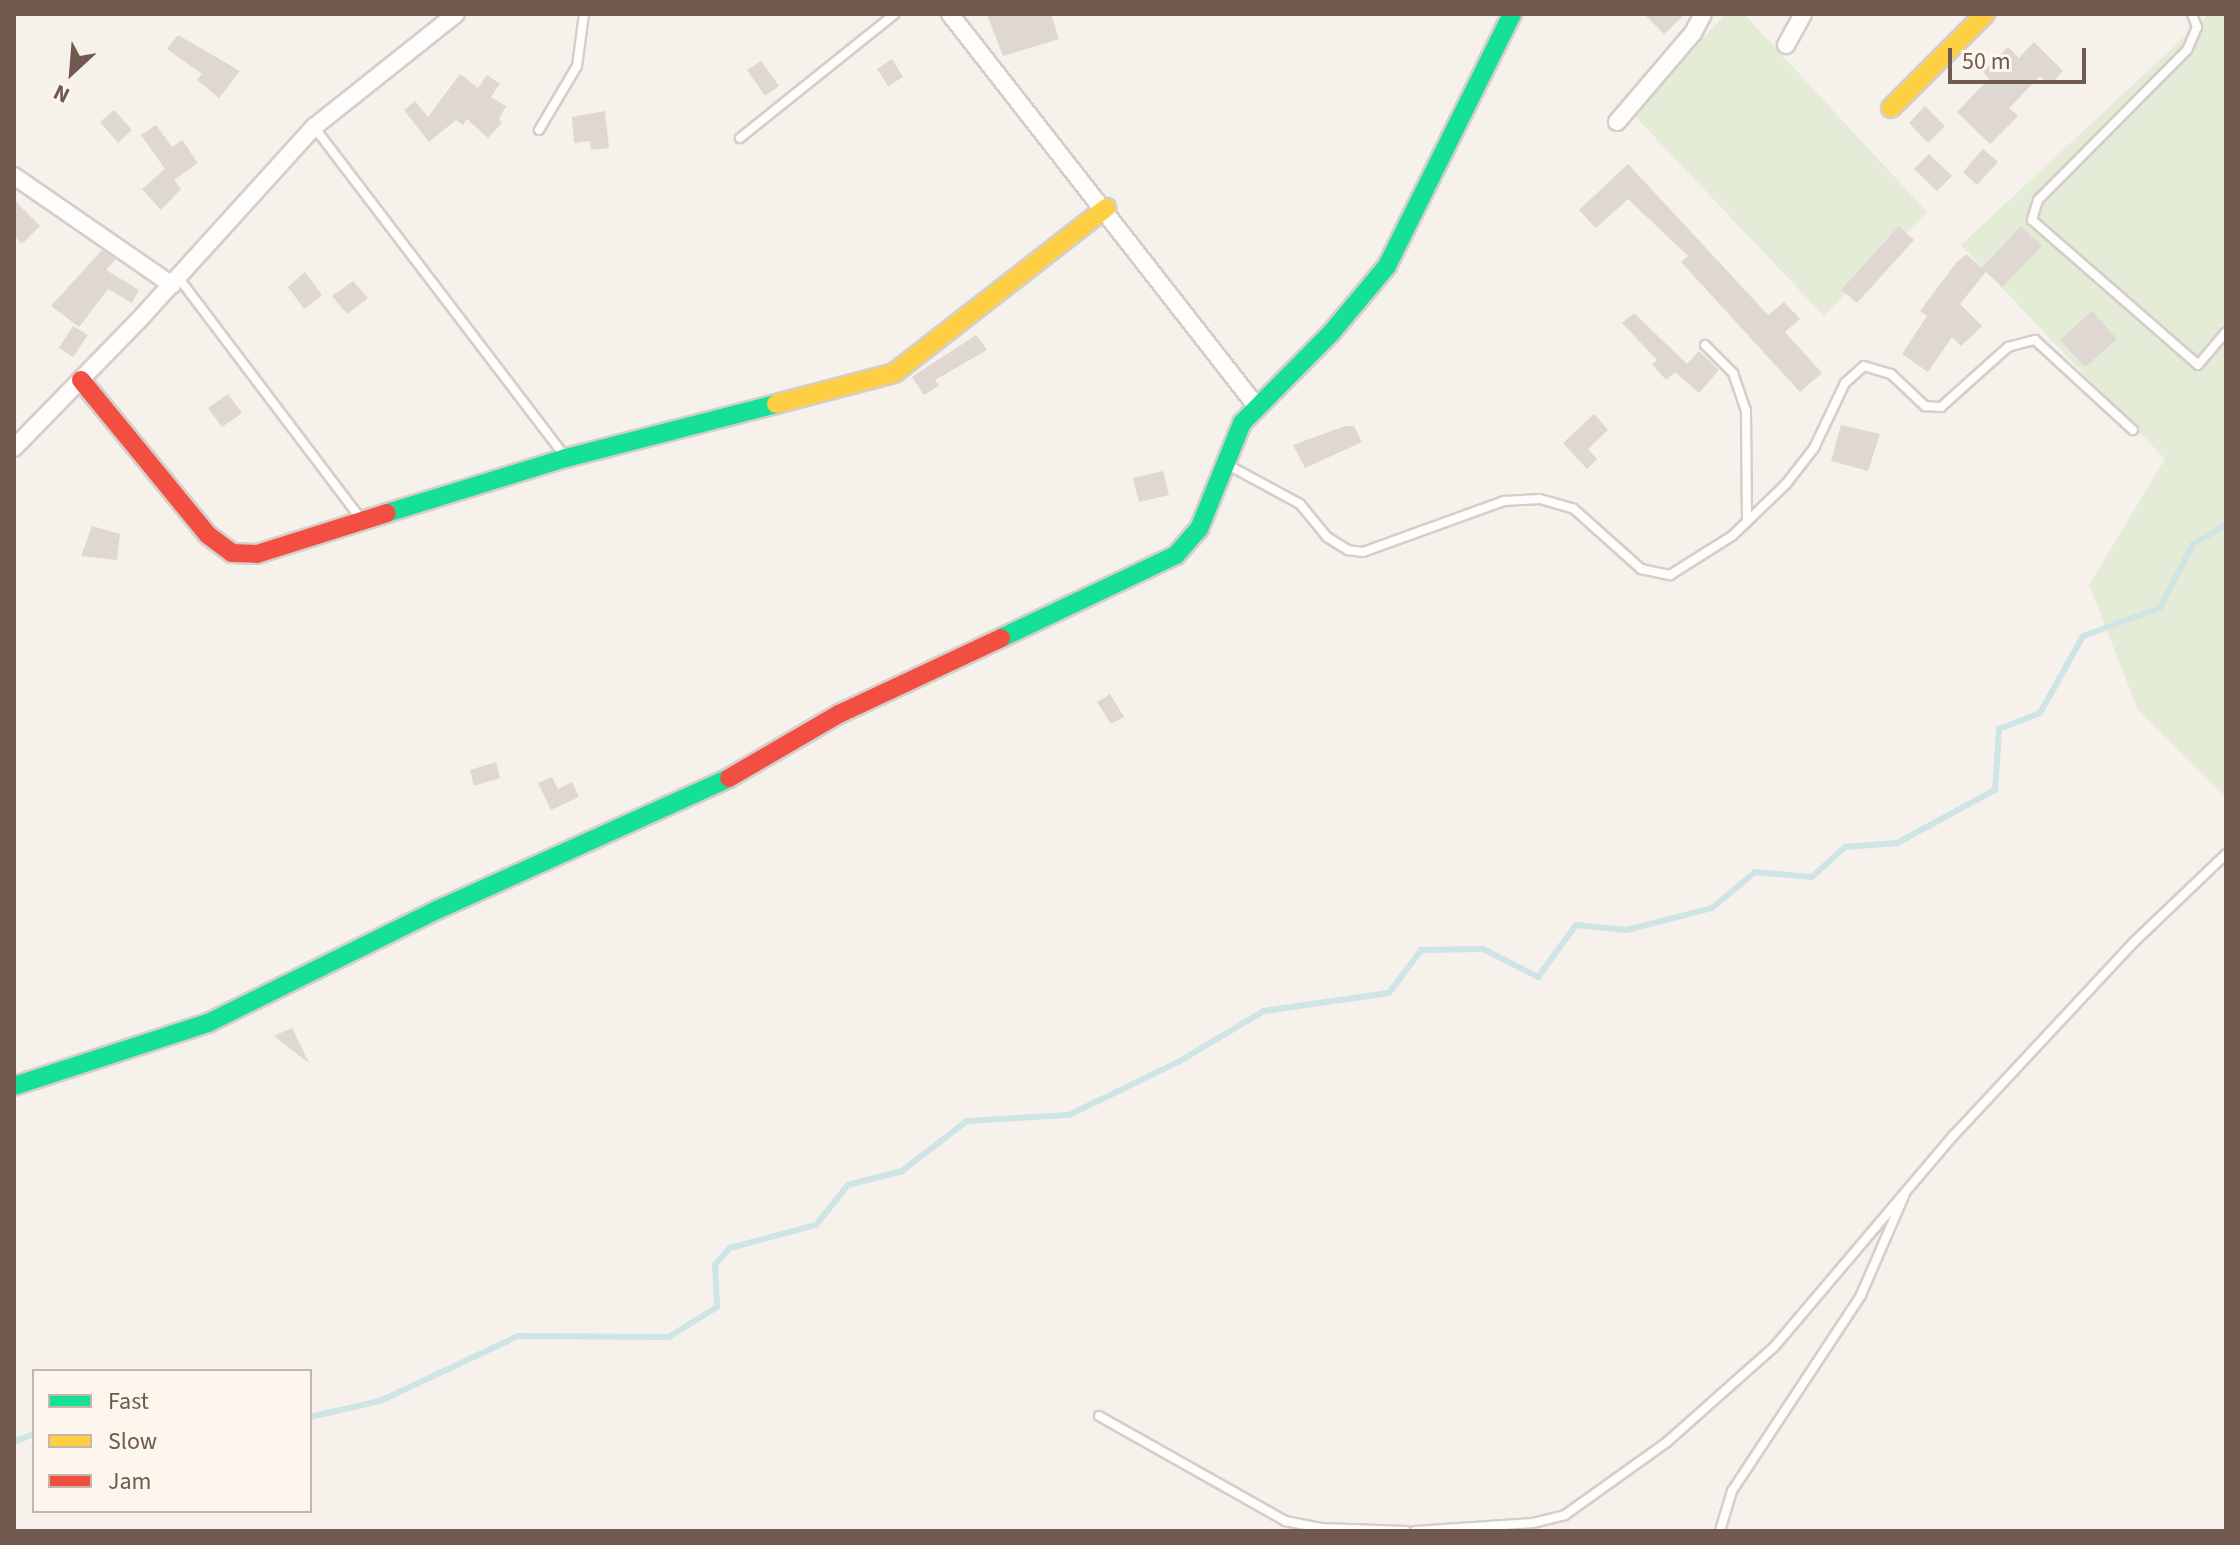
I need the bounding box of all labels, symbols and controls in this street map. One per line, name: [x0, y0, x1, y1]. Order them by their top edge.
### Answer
north arrow: [32, 32, 112, 112]
scale bar: [1952, 32, 2090, 82]
text: 50 m: [1962, 44, 2011, 79]
text: N: [48, 76, 75, 111]
legend: [32, 1369, 312, 1513]
text: Fast: [108, 1384, 149, 1419]
text: Slow: [108, 1424, 157, 1459]
text: Jam: [108, 1464, 152, 1499]

